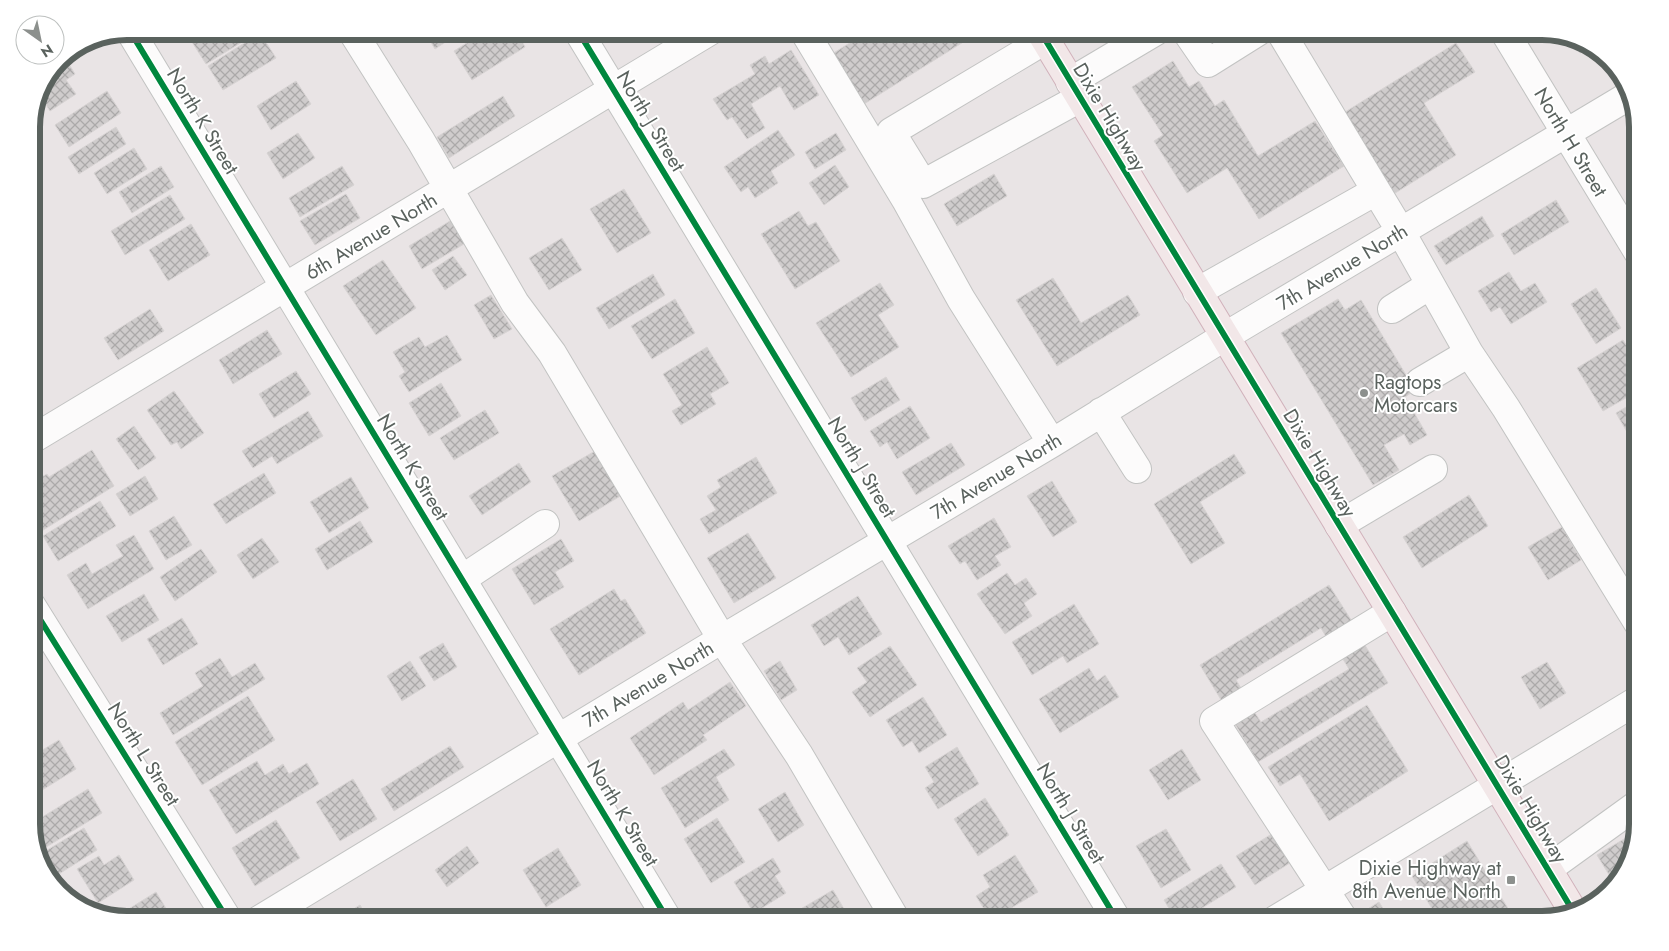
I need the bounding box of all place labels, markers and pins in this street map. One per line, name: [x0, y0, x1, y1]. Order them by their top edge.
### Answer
place label: Ragtops Motorcars: [1374, 368, 1458, 420]
marker: Ragtops Motorcars: [1358, 387, 1370, 399]
place label: Dixie Highway at 8th Avenue North: [1352, 854, 1501, 906]
marker: Dixie Highway at 8th Avenue North: [1505, 874, 1517, 886]

